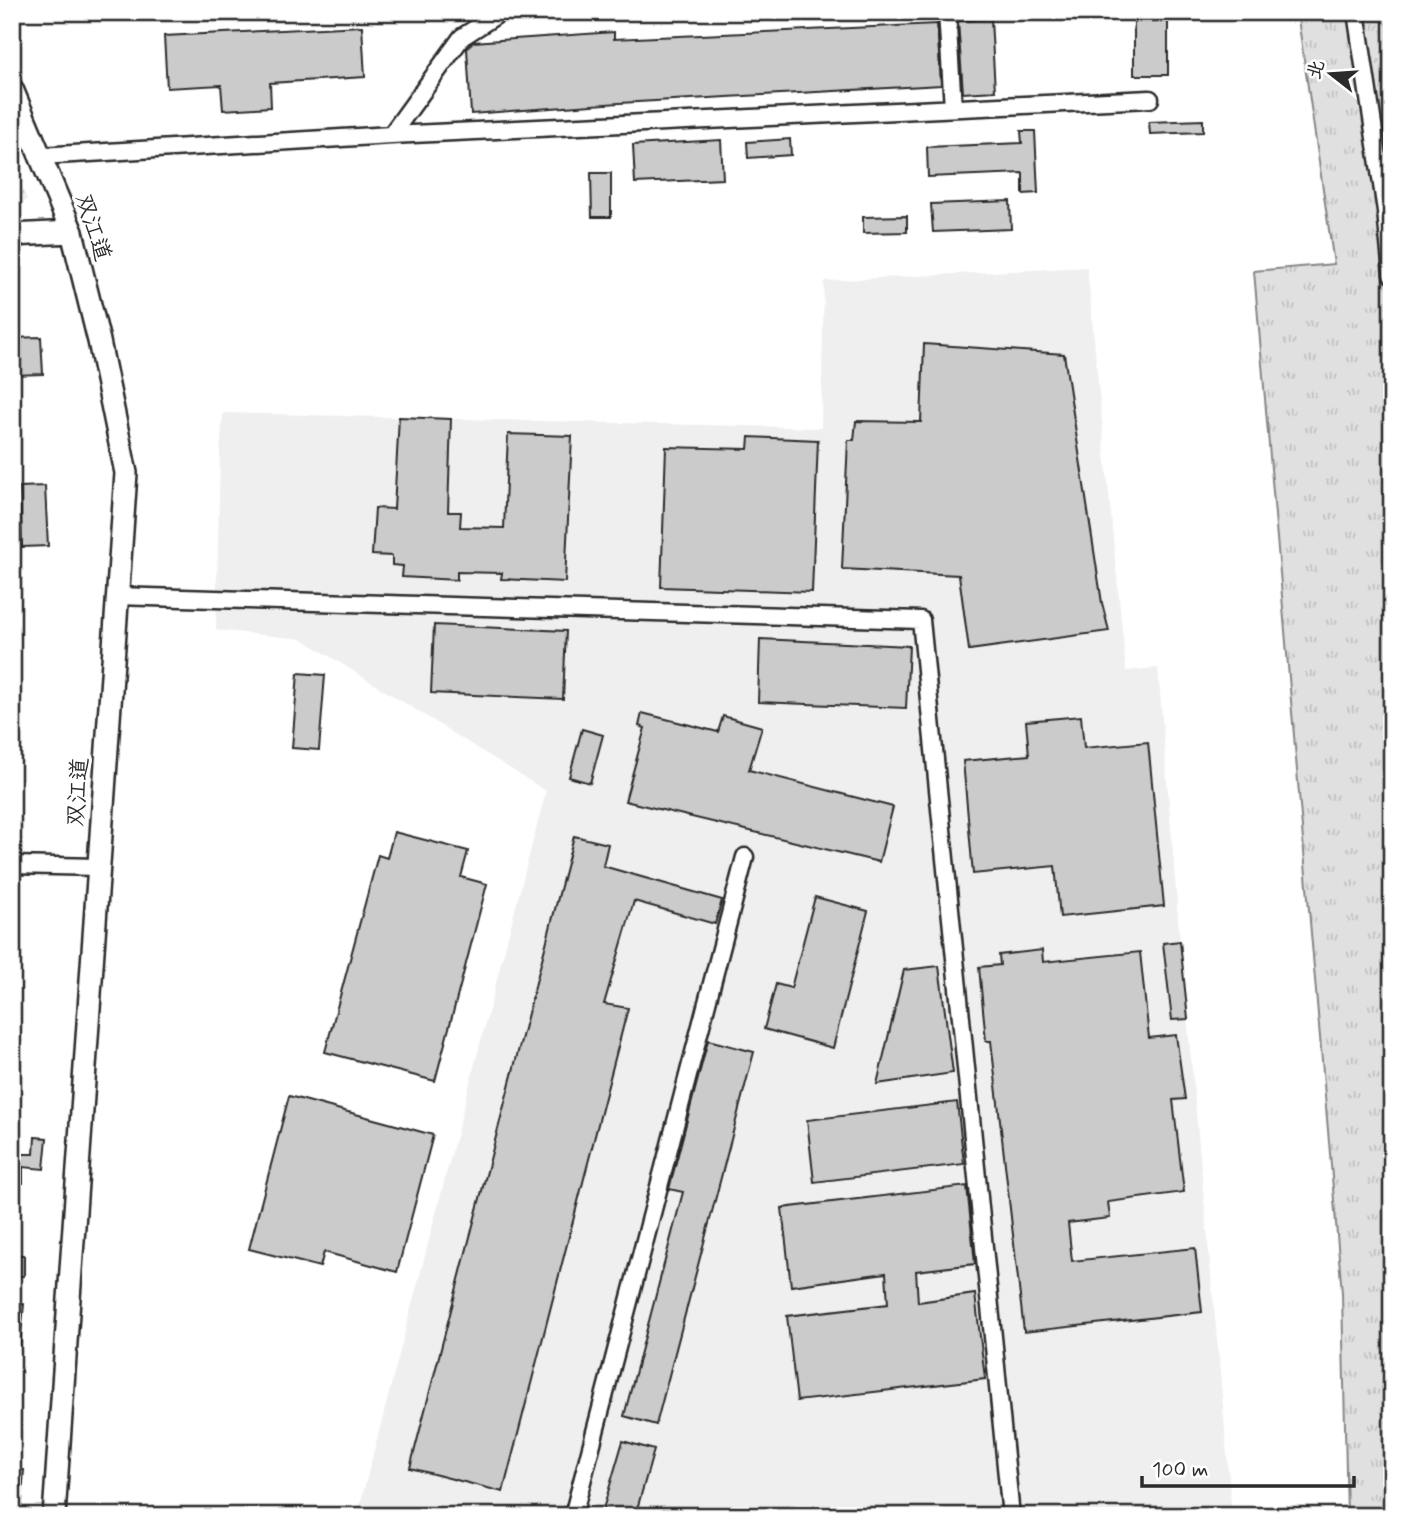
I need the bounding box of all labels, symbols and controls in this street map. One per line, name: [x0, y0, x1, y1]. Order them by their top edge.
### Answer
north arrow: [1296, 38, 1366, 108]
text: 北: [1301, 57, 1331, 82]
street label: 双江道: [67, 190, 117, 265]
street label: 双江道: [62, 757, 96, 828]
scale bar: [1142, 1444, 1353, 1488]
text: 100 m: [1152, 1456, 1208, 1484]

